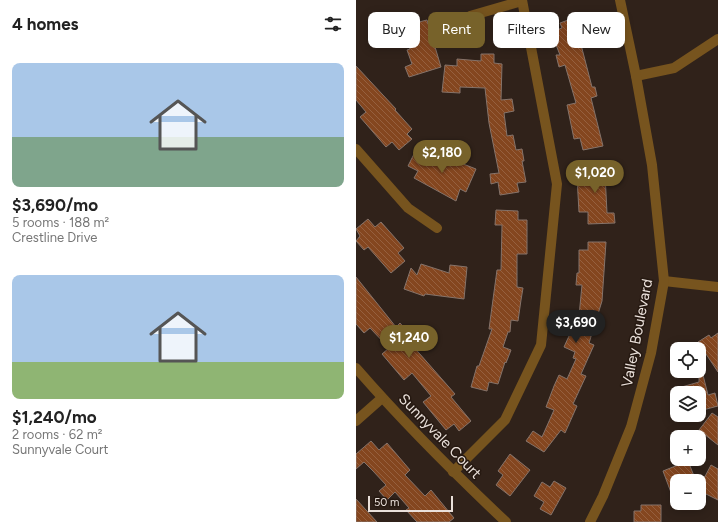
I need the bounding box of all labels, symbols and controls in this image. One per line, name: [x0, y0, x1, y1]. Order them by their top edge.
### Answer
chip: Buy: [368, 12, 420, 48]
chip: Rent: [428, 12, 485, 48]
chip: Filters: [493, 12, 559, 48]
chip: New: [567, 12, 625, 48]
icon: filters: [322, 13, 344, 35]
text: 4 homes: [12, 14, 79, 34]
icon: home: [142, 89, 214, 161]
pin: $2,180: [409, 140, 475, 174]
text: $2,180: [422, 145, 462, 160]
pin: $1,020: [562, 160, 628, 194]
text: $1,020: [575, 165, 615, 180]
text: $3,690/mo: [12, 195, 98, 215]
text: 5 rooms · 188 m²: [12, 215, 109, 230]
text: Crestline Drive: [12, 230, 97, 245]
street label: Valley Boulevard: [618, 277, 656, 389]
icon: home: [142, 301, 214, 373]
pin: $3,690: [543, 310, 609, 344]
text: $3,690: [555, 315, 597, 330]
pin: $1,240: [376, 325, 442, 359]
text: $1,240: [389, 330, 429, 345]
map controls: [670, 342, 706, 510]
button: locate: [670, 342, 706, 378]
button: layers: [670, 386, 706, 422]
street label: Sunnyvale Court: [395, 390, 485, 482]
text: $1,240/mo: [12, 407, 97, 427]
text: 2 rooms · 62 m²: [12, 427, 102, 442]
button: +: [670, 430, 706, 466]
text: Sunnyvale Court: [12, 442, 108, 457]
button: −: [670, 474, 706, 510]
scale bar: [368, 494, 453, 513]
text: 50 m: [374, 496, 399, 509]

